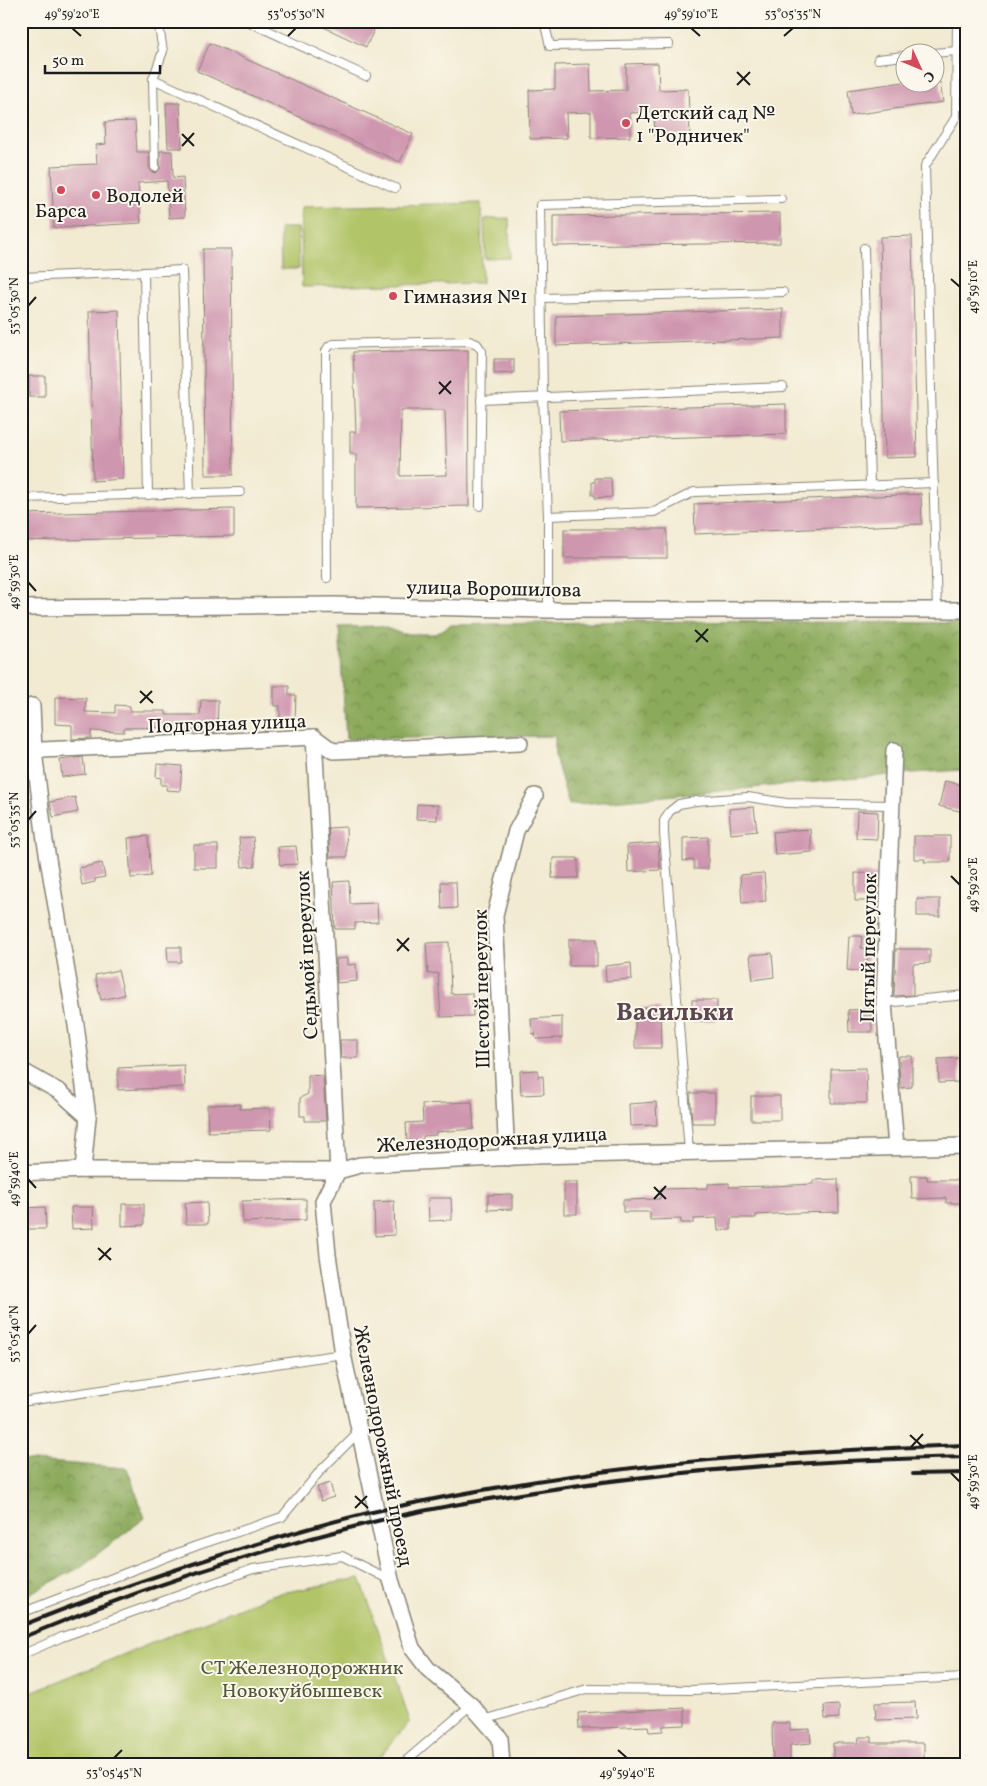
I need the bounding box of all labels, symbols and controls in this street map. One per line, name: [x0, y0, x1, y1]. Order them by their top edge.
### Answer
text: 49°59'20"E: [44, 7, 100, 23]
text: 53°05'30"N: [267, 7, 325, 23]
text: 49°59'10"E: [664, 7, 718, 23]
text: 53°05'35"N: [765, 7, 821, 23]
scale bar: [45, 42, 160, 74]
north arrow: [894, 42, 944, 92]
text: 50 m: [52, 51, 84, 72]
text: С: [918, 66, 938, 86]
place label: Детский сад № 1 "Родничек": [636, 100, 775, 151]
marker: Детский сад № 1 "Родничек": [620, 117, 632, 129]
place label: Водолей: [106, 183, 184, 211]
marker: Барса: [55, 184, 67, 196]
marker: Водолей: [90, 189, 102, 201]
place label: Барса: [35, 198, 87, 226]
text: 49°59'10"E: [966, 260, 982, 314]
text: 53°05'30"N: [7, 277, 23, 335]
place label: Гимназия №1: [403, 284, 528, 312]
marker: Гимназия №1: [387, 290, 399, 302]
text: 49°59'30"E: [7, 554, 23, 610]
street label: улица Ворошилова: [406, 574, 582, 606]
street label: Подгорная улица: [147, 708, 307, 742]
text: 53°05'35"N: [7, 792, 23, 848]
text: 49°59'20"E: [966, 857, 982, 913]
street label: Седьмой переулок: [290, 870, 326, 1040]
street label: Пятый переулок: [855, 873, 885, 1023]
street label: Шестой переулок: [468, 908, 498, 1069]
district label: Васильки: [616, 996, 734, 1031]
street label: Железнодорожная улица: [376, 1121, 608, 1161]
text: 49°59'40"E: [7, 1151, 23, 1207]
text: 53°05'40"N: [7, 1305, 23, 1363]
street label: Железнодорожный проезд: [345, 1323, 419, 1569]
text: 49°59'30"E: [966, 1454, 982, 1510]
park label: СТ Железнодорожник Новокуйбышевск: [201, 1655, 404, 1706]
text: 53°05'45"N: [86, 1766, 142, 1782]
text: 49°59'40"E: [599, 1766, 655, 1782]

